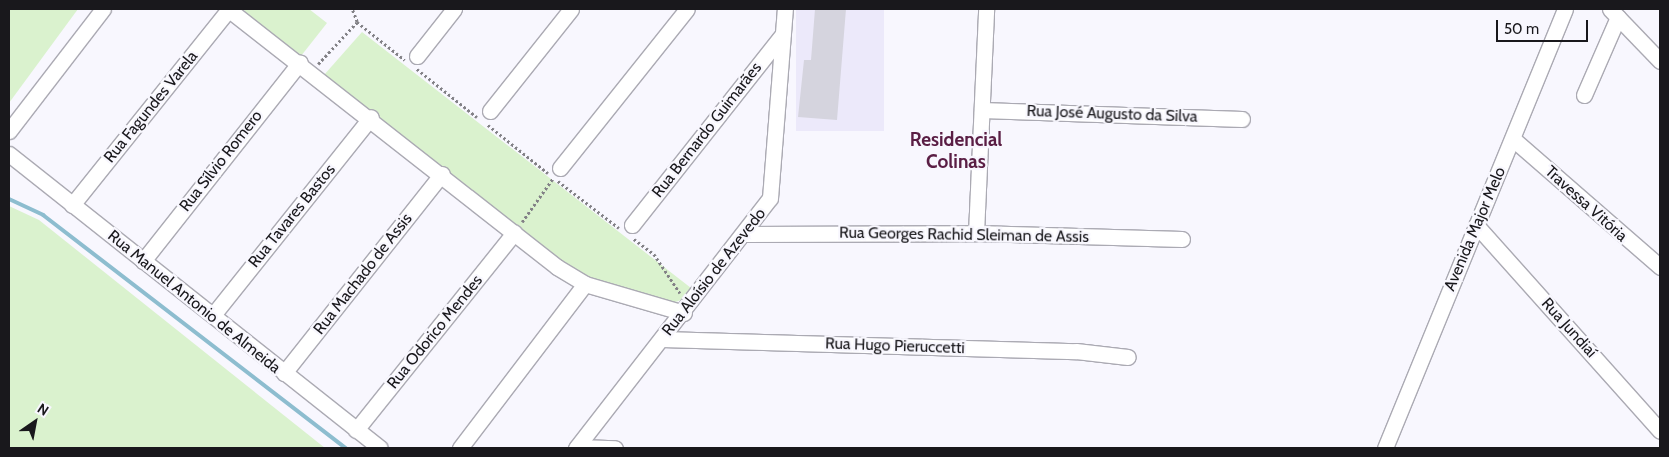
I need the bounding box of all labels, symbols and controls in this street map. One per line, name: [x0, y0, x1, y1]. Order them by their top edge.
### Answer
scale bar: [1499, 10, 1592, 42]
text: 50 m: [1504, 20, 1539, 38]
street label: Rua Fagundes Varela: [100, 47, 202, 167]
street label: Rua Bernardo Guimarães: [648, 59, 766, 201]
street label: Rua José Augusto da Silva: [1026, 101, 1198, 127]
street label: Rua Sílvio Romero: [176, 107, 266, 215]
district label: Residencial Colinas: [910, 129, 1002, 173]
street label: Rua Tavares Bastos: [244, 160, 340, 272]
street label: Travessa Vitória: [1541, 162, 1631, 246]
street label: Avenida Major Melo: [1440, 164, 1510, 294]
street label: Rua Aloísio de Azevedo: [658, 204, 770, 340]
street label: Rua Machado de Assis: [310, 210, 416, 338]
street label: Rua Georges Rachid Sleiman de Assis: [839, 223, 1089, 247]
street label: Rua Manuel Antonio de Almeida: [104, 226, 284, 378]
street label: Rua Odorico Mendes: [383, 271, 487, 393]
street label: Rua Jundiaí: [1537, 294, 1601, 362]
street label: Rua Hugo Pieruccetti: [825, 334, 965, 358]
north arrow: [10, 397, 60, 447]
text: N: [34, 399, 52, 420]

